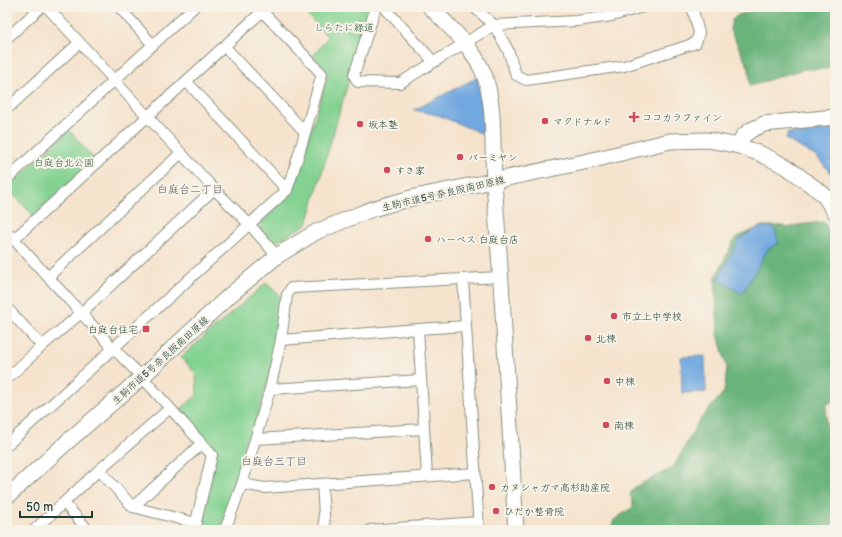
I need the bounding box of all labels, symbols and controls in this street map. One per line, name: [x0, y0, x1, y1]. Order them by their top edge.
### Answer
park label: しらたに緑道: [314, 22, 374, 34]
marker: ココカラファイン: [629, 112, 639, 122]
place label: ココカラファイン: [642, 112, 722, 124]
marker: マクドナルド: [540, 116, 550, 126]
place label: マクドナルド: [553, 116, 612, 128]
marker: 坂本塾: [355, 119, 365, 129]
place label: 坂本塾: [368, 119, 398, 131]
marker: バーミヤン: [455, 152, 465, 162]
place label: バーミヤン: [468, 152, 518, 164]
park label: 白庭台北公園: [34, 157, 94, 169]
marker: すき家: [382, 165, 392, 175]
place label: すき家: [395, 165, 425, 177]
street label: 生駒市道5号奈良阪南田原線: [381, 174, 506, 214]
district label: 白庭台二丁目: [157, 183, 223, 196]
marker: ハーベス 白庭台店: [423, 234, 433, 244]
place label: ハーベス 白庭台店: [436, 234, 519, 246]
marker: 市立上中学校: [609, 311, 619, 321]
place label: 市立上中学校: [622, 311, 682, 323]
street label: 生駒市道5号奈良阪南田原線: [110, 314, 211, 407]
place label: 白庭台住宅: [88, 324, 138, 336]
marker: 白庭台住宅: [141, 324, 151, 334]
marker: 北棟: [583, 333, 593, 343]
place label: 北棟: [596, 333, 616, 345]
marker: 中棟: [602, 376, 612, 386]
place label: 中棟: [615, 376, 635, 388]
marker: 南棟: [601, 420, 611, 430]
place label: 南棟: [614, 420, 634, 432]
district label: 白庭台三丁目: [241, 455, 307, 468]
marker: カヌシャガマ高杉助産院: [487, 482, 497, 492]
place label: カヌシャガマ高杉助産院: [500, 482, 610, 494]
scale bar: [20, 493, 92, 519]
text: 50 m: [26, 500, 53, 515]
marker: ひだか整骨院: [491, 506, 501, 516]
place label: ひだか整骨院: [504, 506, 564, 518]

